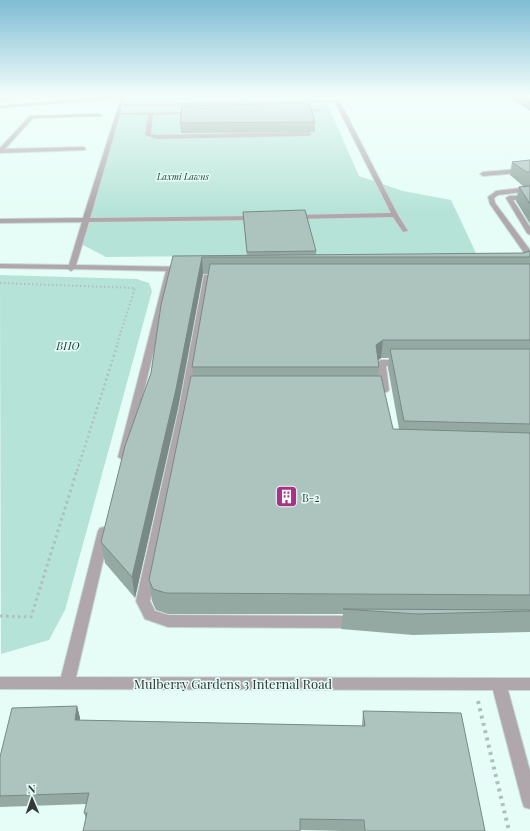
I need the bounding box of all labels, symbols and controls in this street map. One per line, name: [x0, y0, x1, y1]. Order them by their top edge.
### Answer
park label: Laxmi Lawns: [156, 170, 209, 182]
park label: BHO: [55, 338, 80, 353]
building icon: B-2: [274, 484, 300, 510]
place label: B-2: [302, 490, 320, 505]
street label: Mulberry Gardens 3 Internal Road: [134, 675, 333, 692]
north arrow: [12, 779, 52, 819]
text: N: [27, 781, 36, 796]

